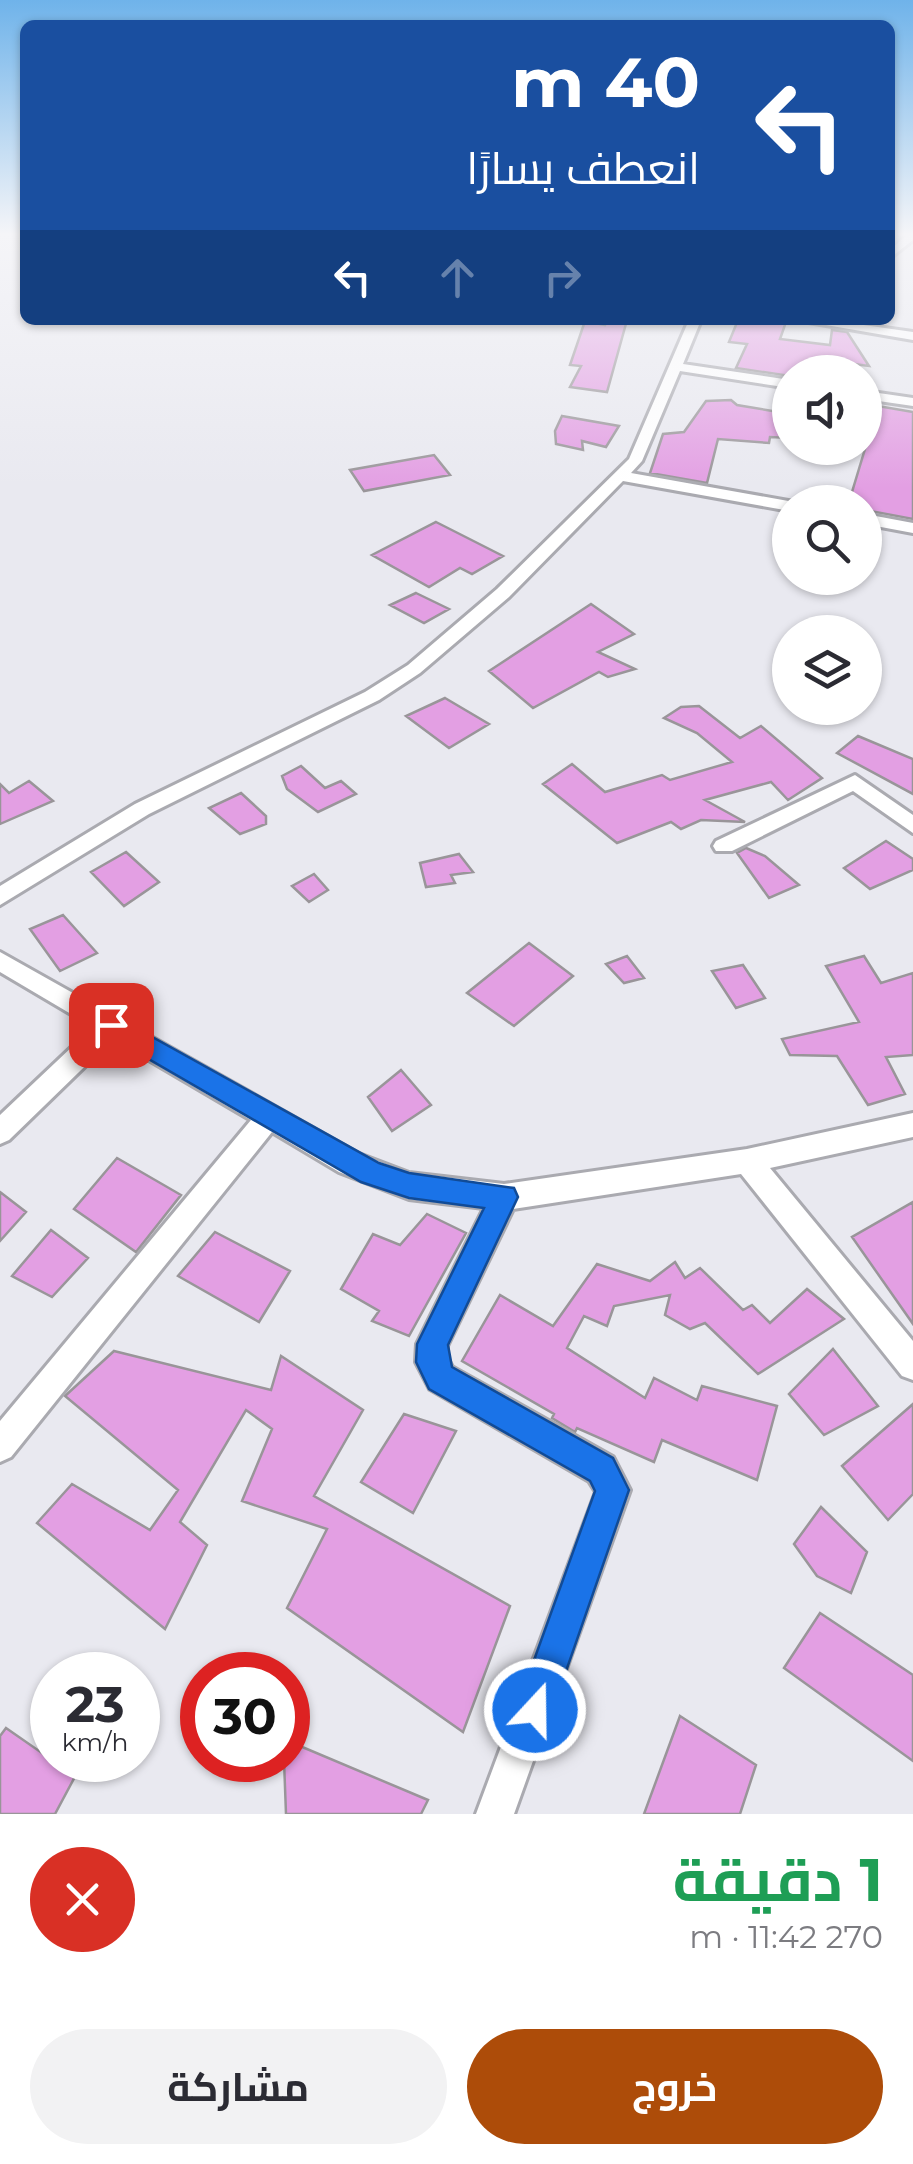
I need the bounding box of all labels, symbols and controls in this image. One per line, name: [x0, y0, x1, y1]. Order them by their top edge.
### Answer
text: 40 m: [511, 39, 700, 125]
icon: left: [735, 60, 865, 190]
text: انعطف يسارًا: [466, 140, 700, 195]
icon: left: [325, 250, 380, 305]
icon: ahead: [430, 250, 485, 305]
icon: right: [535, 250, 590, 305]
map controls: [772, 355, 882, 725]
button: sound: [772, 355, 882, 465]
button: search: [772, 485, 882, 595]
button: layers: [772, 615, 882, 725]
pin: [69, 983, 154, 1068]
icon: arrive: [84, 998, 139, 1053]
speed limit sign: 30: [180, 1652, 310, 1782]
position arrow: [483, 1658, 587, 1762]
text: 23: [65, 1674, 125, 1735]
text: km/h: [62, 1727, 128, 1757]
text: 1 دقيقة: [673, 1843, 883, 1916]
button: close: [30, 1847, 135, 1952]
text: 270 m · 11:42: [689, 1917, 883, 1956]
button: مشاركة: [30, 2029, 447, 2144]
button: خروج: [467, 2029, 883, 2144]

